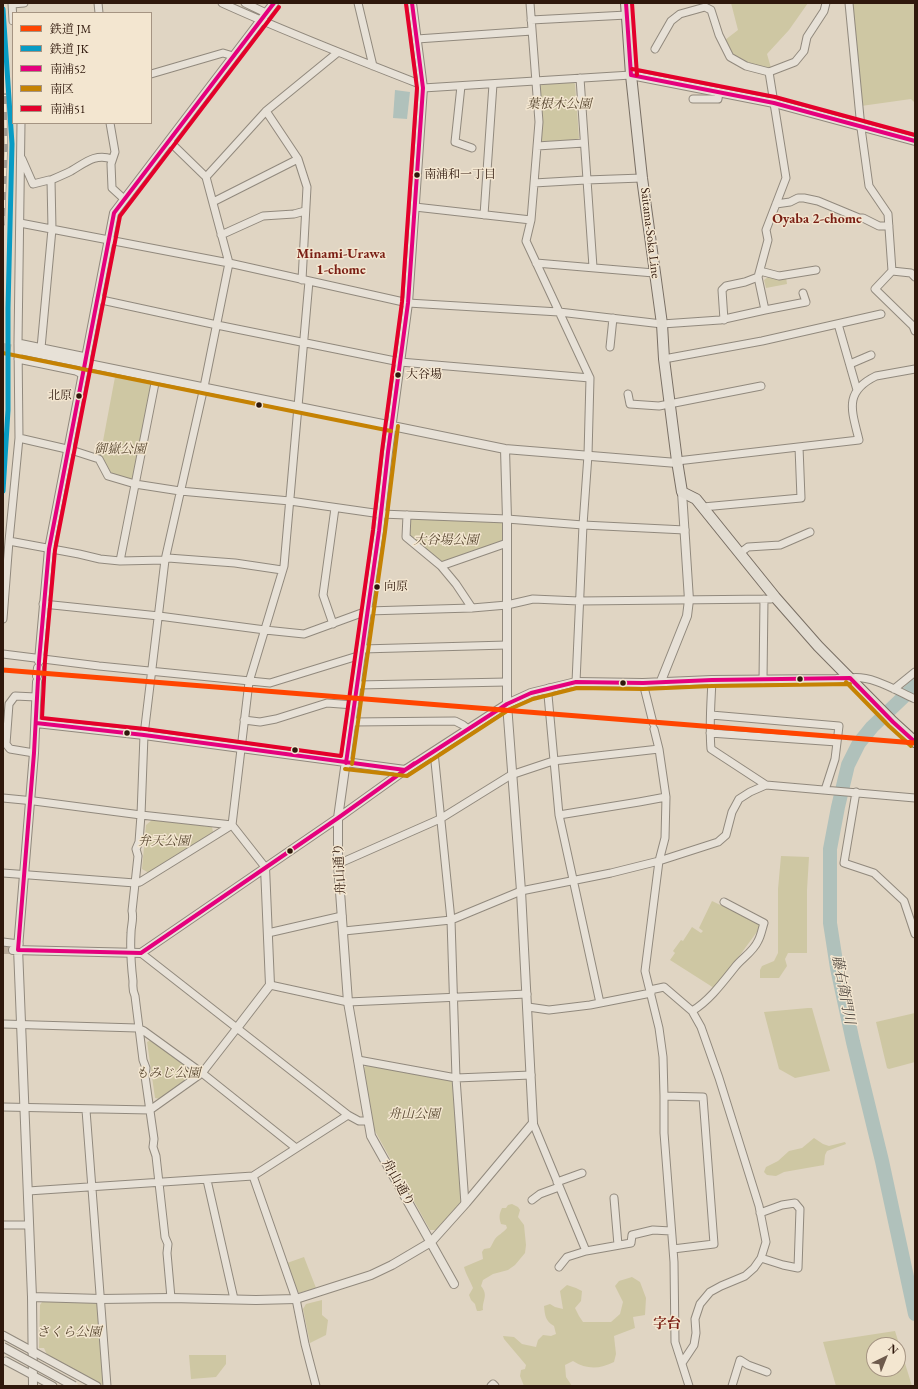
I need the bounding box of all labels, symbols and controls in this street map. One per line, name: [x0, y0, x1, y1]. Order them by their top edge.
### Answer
legend: [12, 12, 152, 124]
text: 鉄道 JM: [50, 21, 91, 37]
text: 鉄道 JK: [50, 41, 89, 57]
text: 南浦52: [50, 61, 86, 77]
text: 南区: [50, 81, 74, 97]
park label: 葉根木公園: [527, 96, 591, 112]
text: 南浦51: [50, 101, 86, 117]
place label: 南浦和一丁目: [424, 168, 496, 182]
marker: 南浦和一丁目: [412, 170, 422, 180]
street label: Saitama-Soka Line: [637, 187, 663, 279]
district label: Oyaba 2-chome: [772, 211, 862, 227]
district label: Minami-Urawa 1-chome: [296, 246, 386, 278]
place label: 大谷場: [406, 368, 442, 382]
marker: 大谷場: [393, 370, 403, 380]
place label: 北原: [48, 389, 72, 403]
marker: 北原: [74, 391, 84, 401]
unlabelled marker: [254, 400, 264, 410]
park label: 御嶽公園: [94, 441, 146, 457]
park label: 大谷場公園: [414, 532, 478, 548]
place label: 向原: [384, 580, 408, 594]
marker: 向原: [372, 582, 382, 592]
unlabelled marker: [795, 674, 805, 684]
unlabelled marker: [618, 678, 628, 688]
unlabelled marker: [122, 728, 132, 738]
unlabelled marker: [290, 745, 300, 755]
park label: 弁天公園: [138, 833, 190, 849]
street label: 舟山通り: [331, 843, 349, 895]
unlabelled marker: [285, 846, 295, 856]
water label: 藤右衛門川: [828, 954, 858, 1026]
park label: もみじ公園: [136, 1065, 200, 1081]
park label: 舟山公園: [388, 1106, 440, 1122]
street label: 舟山通り: [379, 1156, 417, 1210]
district label: 字台: [653, 1316, 681, 1332]
park label: さくら公園: [37, 1324, 101, 1340]
north arrow: [866, 1337, 906, 1377]
text: N: [885, 1341, 902, 1357]

